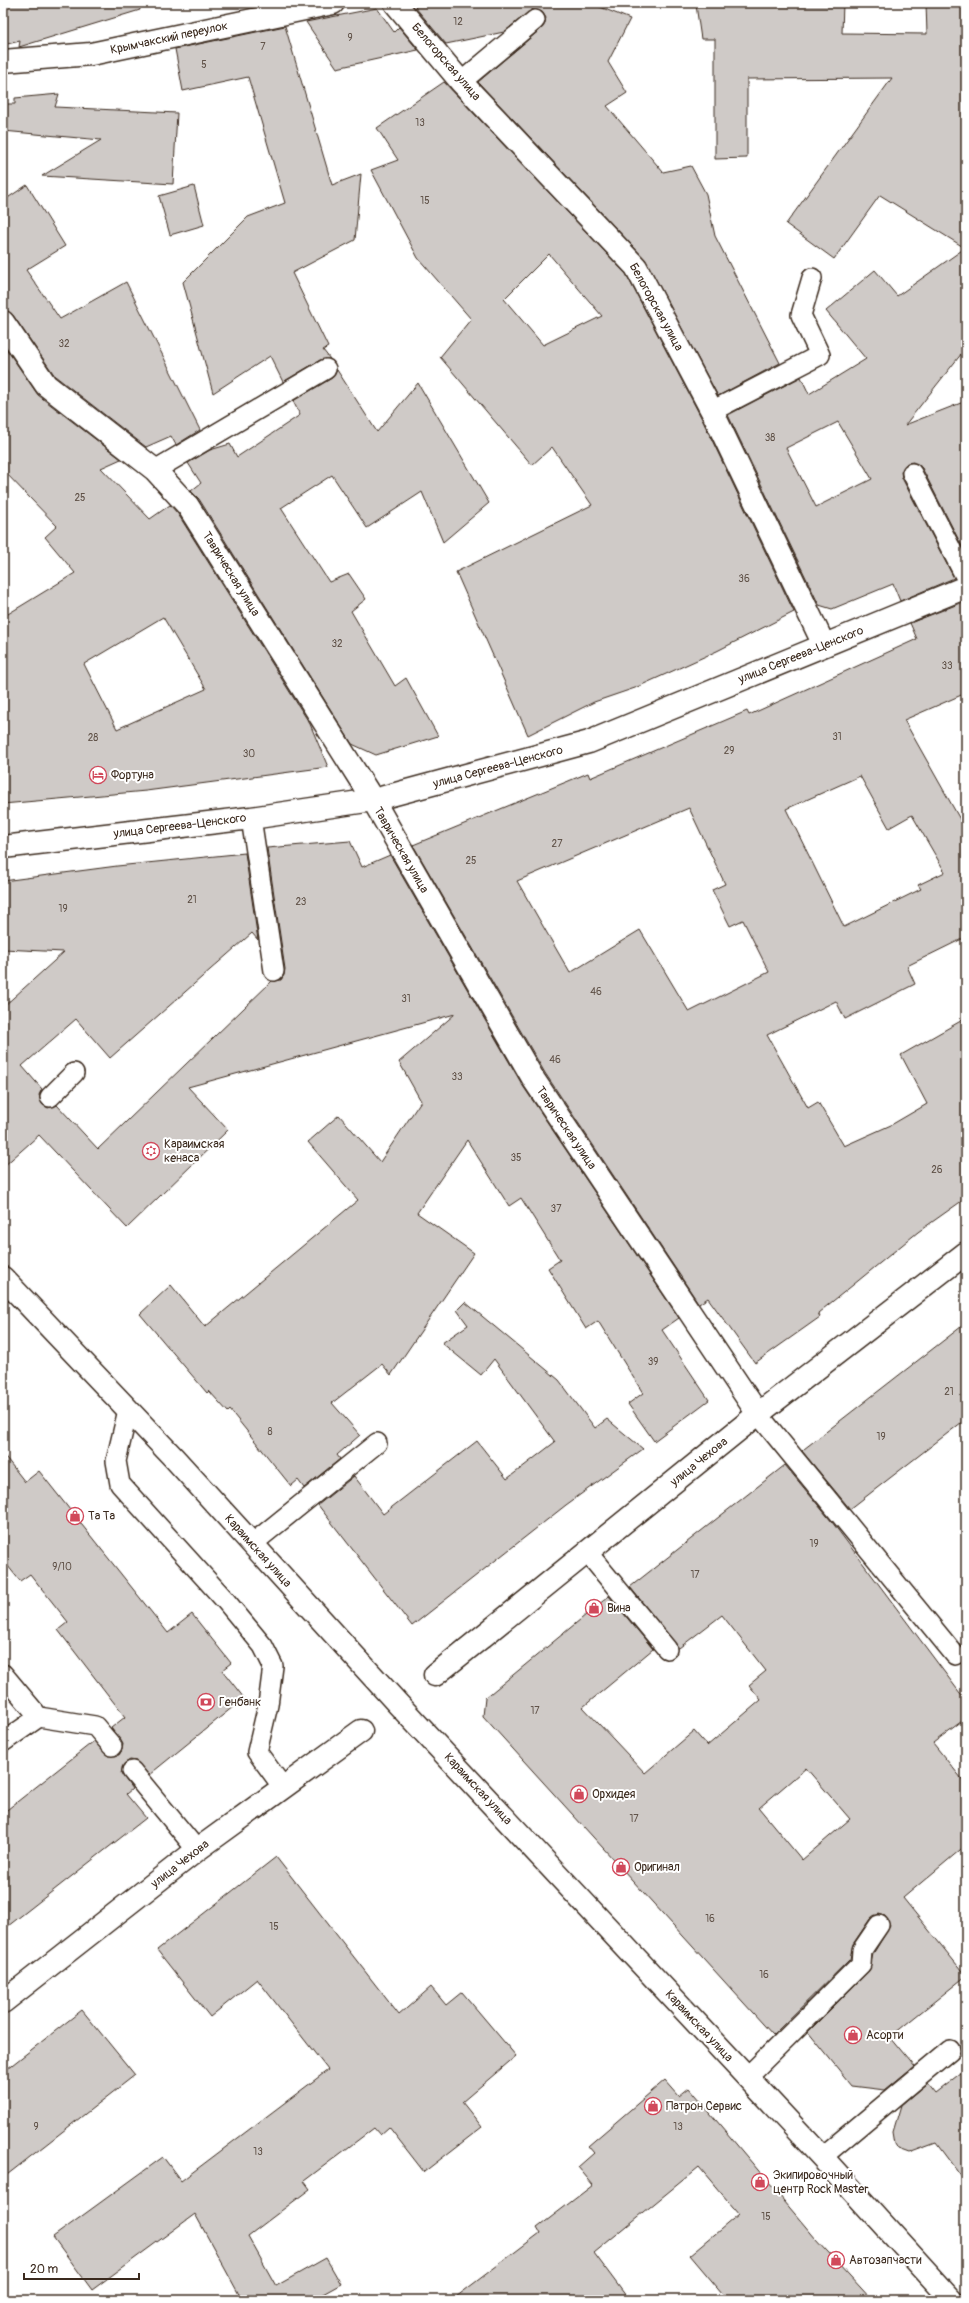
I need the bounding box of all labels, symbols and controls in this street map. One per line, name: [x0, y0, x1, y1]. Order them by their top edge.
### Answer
house number: 12: [453, 16, 463, 28]
street label: Крымчакский переулок: [109, 18, 229, 58]
street label: Белогорская улица: [408, 20, 484, 104]
house number: 9: [347, 32, 353, 44]
house number: 7: [260, 41, 266, 53]
house number: 5: [201, 59, 207, 71]
house number: 13: [415, 117, 425, 129]
house number: 15: [420, 195, 430, 207]
street label: Белогорская улица: [626, 260, 687, 354]
house number: 32: [58, 338, 70, 350]
house number: 38: [765, 432, 775, 444]
house number: 25: [74, 492, 86, 504]
street label: Таврическая улица: [199, 529, 263, 620]
house number: 36: [738, 573, 750, 585]
street label: улица Сергеева-Ценского: [735, 623, 866, 687]
house number: 32: [331, 638, 343, 650]
house number: 33: [941, 660, 953, 672]
house number: 31: [832, 731, 842, 743]
house number: 28: [88, 732, 98, 744]
street label: улица Сергеева-Ценского: [431, 742, 565, 792]
house number: 29: [724, 745, 734, 757]
house number: 30: [243, 748, 255, 760]
hotel icon: Фортуна: [88, 765, 108, 785]
place label: Фортуна: [111, 768, 154, 783]
street label: Таврическая улица: [370, 804, 432, 896]
street label: улица Сергеева-Ценского: [112, 810, 248, 842]
house number: 27: [552, 838, 563, 850]
house number: 25: [465, 855, 477, 867]
house number: 21: [187, 894, 197, 906]
house number: 23: [296, 896, 307, 908]
house number: 19: [58, 903, 68, 915]
house number: 46: [590, 986, 602, 998]
house number: 31: [401, 993, 411, 1005]
house number: 46: [549, 1054, 561, 1066]
house number: 33: [451, 1071, 463, 1083]
street label: Таврическая улица: [533, 1084, 600, 1173]
place label: Караимская кенаса: [164, 1137, 225, 1166]
synagogue icon: Караимская кенаса: [141, 1141, 161, 1161]
house number: 35: [511, 1152, 522, 1164]
house number: 26: [931, 1164, 943, 1176]
house number: 37: [551, 1203, 562, 1215]
house number: 39: [648, 1356, 658, 1368]
house number: 21: [944, 1386, 954, 1398]
house number: 8: [267, 1426, 273, 1438]
house number: 19: [876, 1431, 886, 1443]
street label: улица Чехова: [666, 1434, 731, 1490]
shop icon: Та Та: [65, 1506, 85, 1526]
place label: Та Та: [88, 1509, 116, 1524]
street label: Караимская улица: [221, 1511, 295, 1591]
house number: 19: [809, 1538, 819, 1550]
house number: 9/10: [52, 1561, 72, 1573]
house number: 17: [690, 1569, 700, 1581]
shop icon: Вина: [584, 1598, 604, 1618]
place label: Вина: [607, 1601, 631, 1616]
bank icon: Генбанк: [196, 1692, 216, 1712]
place label: Генбанк: [219, 1695, 261, 1710]
house number: 17: [530, 1705, 540, 1717]
street label: Караимская улица: [441, 1750, 515, 1828]
shop icon: Орхидея: [569, 1784, 589, 1804]
place label: Орхидея: [592, 1787, 636, 1802]
house number: 17: [629, 1813, 639, 1825]
street label: улица Чехова: [147, 1836, 212, 1892]
shop icon: Оригинал: [611, 1857, 631, 1877]
place label: Оригинал: [634, 1860, 680, 1875]
house number: 16: [705, 1913, 715, 1925]
house number: 15: [269, 1921, 279, 1933]
house number: 16: [759, 1969, 769, 1981]
street label: Караимская улица: [662, 1987, 736, 2065]
shop icon: Асорти: [843, 2025, 863, 2045]
place label: Асорти: [866, 2028, 904, 2043]
shop icon: Патрон Сервис: [643, 2096, 663, 2116]
place label: Патрон Сервис: [666, 2099, 742, 2114]
house number: 9: [33, 2121, 39, 2133]
house number: 13: [673, 2121, 683, 2133]
house number: 13: [253, 2146, 263, 2158]
place label: Экипировочный центр Rock Master: [773, 2168, 869, 2197]
shop icon: Экипировочный центр Rock Master: [750, 2172, 770, 2192]
house number: 15: [761, 2211, 771, 2223]
shop icon: Автозапчасти: [826, 2250, 846, 2270]
place label: Автозапчасти: [849, 2253, 922, 2268]
scale bar: [24, 2255, 139, 2281]
text: 20 m: [30, 2262, 59, 2277]

